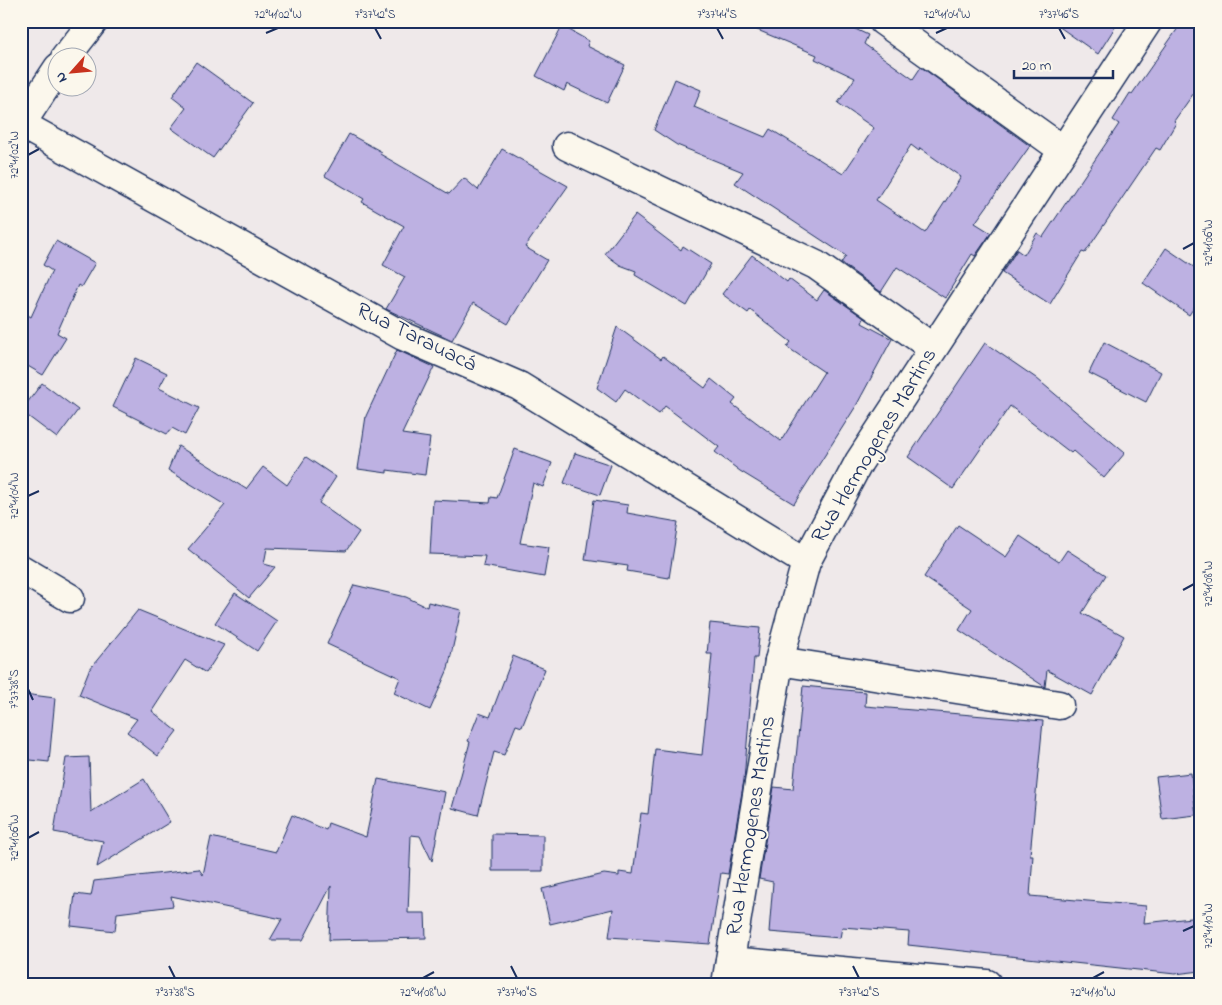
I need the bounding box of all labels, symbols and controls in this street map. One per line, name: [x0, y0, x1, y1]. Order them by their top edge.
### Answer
text: 72°41'02"W: [254, 6, 302, 24]
text: 7°37'42"S: [355, 6, 396, 24]
text: 7°37'44"S: [697, 6, 737, 24]
text: 72°41'04"W: [924, 6, 970, 24]
text: 7°37'46"S: [1039, 6, 1079, 24]
north arrow: [48, 48, 98, 98]
scale bar: [1014, 48, 1113, 80]
text: 20 m: [1022, 55, 1052, 77]
text: N: [50, 68, 73, 86]
text: 72°41'02"W: [6, 131, 24, 179]
text: 72°41'06"W: [1200, 220, 1218, 266]
street label: Rua Tarauacá: [350, 295, 482, 381]
street label: Rua Hermogenes Martins: [804, 342, 947, 550]
text: 72°41'04"W: [6, 473, 24, 519]
text: 72°41'08"W: [1200, 561, 1218, 607]
text: 7°37'38"S: [6, 669, 24, 709]
street label: Rua Hermogenes Martins: [719, 714, 786, 939]
text: 72°41'06"W: [6, 815, 24, 861]
text: 72°41'10"W: [1200, 903, 1218, 949]
text: 7°37'38"S: [155, 984, 195, 1002]
text: 72°41'08"W: [400, 984, 446, 1002]
text: 7°37'40"S: [497, 984, 537, 1002]
text: 7°37'42"S: [839, 984, 880, 1002]
text: 72°41'10"W: [1070, 984, 1116, 1002]

